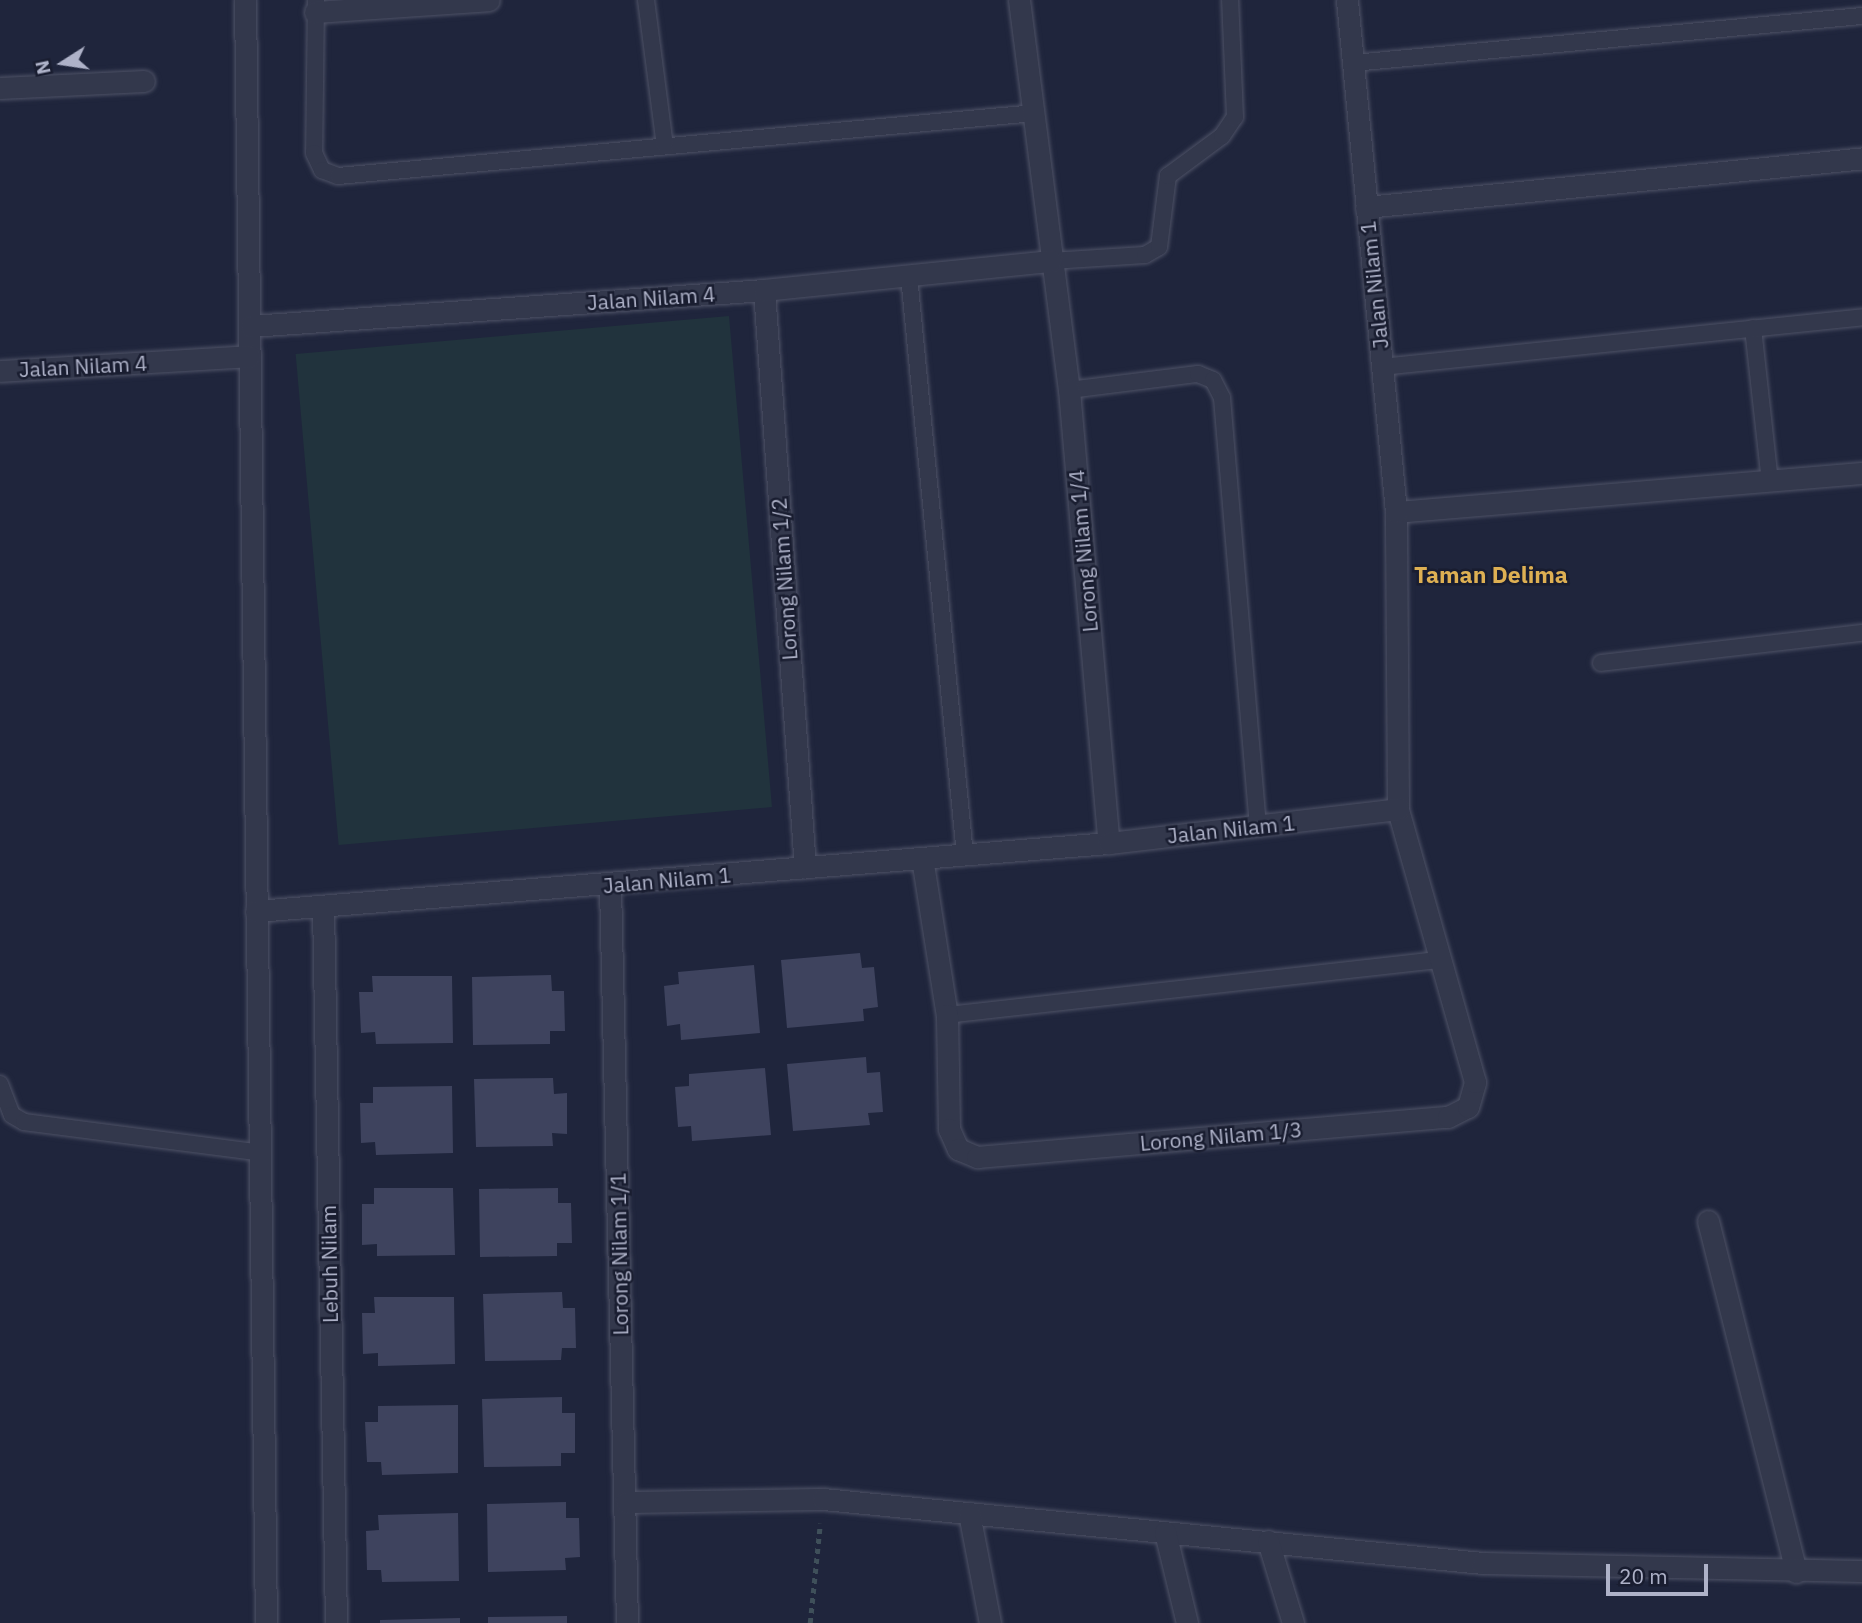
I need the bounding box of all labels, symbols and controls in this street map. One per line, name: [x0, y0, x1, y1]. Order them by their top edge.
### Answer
north arrow: [28, 28, 98, 98]
text: N: [29, 58, 56, 77]
street label: Jalan Nilam 1: [1355, 220, 1393, 350]
street label: Jalan Nilam 4: [586, 281, 716, 315]
street label: Jalan Nilam 4: [18, 350, 148, 382]
street label: Lorong Nilam 1/4: [1063, 469, 1103, 633]
street label: Lorong Nilam 1/2: [766, 497, 802, 661]
district label: Taman Delima: [1414, 560, 1568, 588]
street label: Jalan Nilam 1: [1166, 810, 1296, 848]
street label: Jalan Nilam 1: [602, 862, 732, 898]
street label: Lorong Nilam 1/3: [1139, 1116, 1303, 1156]
street label: Lorong Nilam 1/1: [605, 1172, 633, 1336]
street label: Lebuh Nilam: [315, 1205, 343, 1323]
scale bar: [1610, 1550, 1712, 1594]
text: 20 m: [1619, 1562, 1668, 1590]

